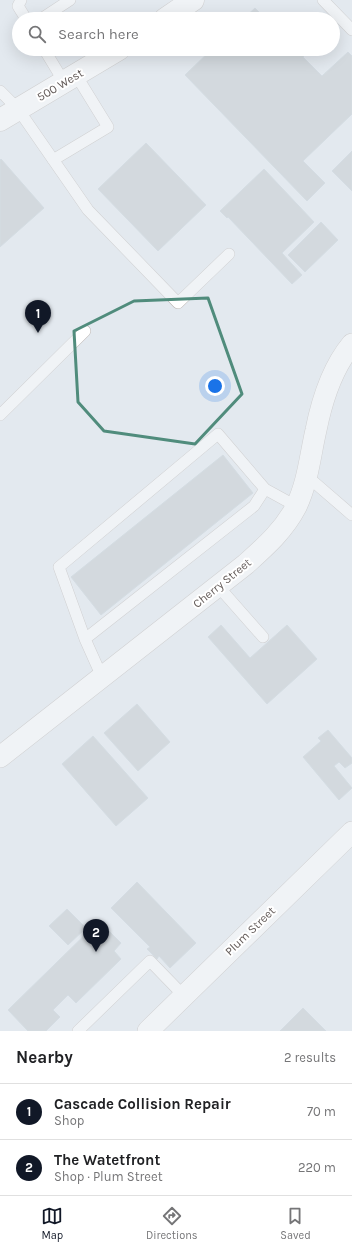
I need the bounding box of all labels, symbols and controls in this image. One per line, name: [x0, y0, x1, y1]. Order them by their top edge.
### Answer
search box: [12, 12, 340, 56]
icon: search: [26, 23, 48, 45]
text: Search here: [58, 25, 139, 43]
street label: 500 West: [34, 66, 86, 104]
pin: 1: [25, 300, 51, 333]
your location: [205, 376, 225, 396]
street label: Cherry Street: [190, 555, 254, 611]
street label: Plum Street: [222, 903, 278, 958]
pin: 2: [83, 919, 109, 952]
text: Nearby: [16, 1047, 73, 1067]
text: 2 results: [284, 1050, 336, 1065]
text: Cascade Collision Repair: [54, 1095, 231, 1113]
text: 1: [27, 1104, 31, 1119]
text: 70 m: [307, 1104, 336, 1119]
text: Shop: [54, 1113, 84, 1128]
text: The Watetfront: [54, 1151, 160, 1169]
text: 2: [25, 1160, 33, 1175]
text: 220 m: [298, 1160, 336, 1175]
text: Shop · Plum Street: [54, 1169, 163, 1184]
tab: Map: [41, 1205, 63, 1242]
tab: Directions: [146, 1205, 198, 1242]
tab: Saved: [280, 1205, 311, 1242]

